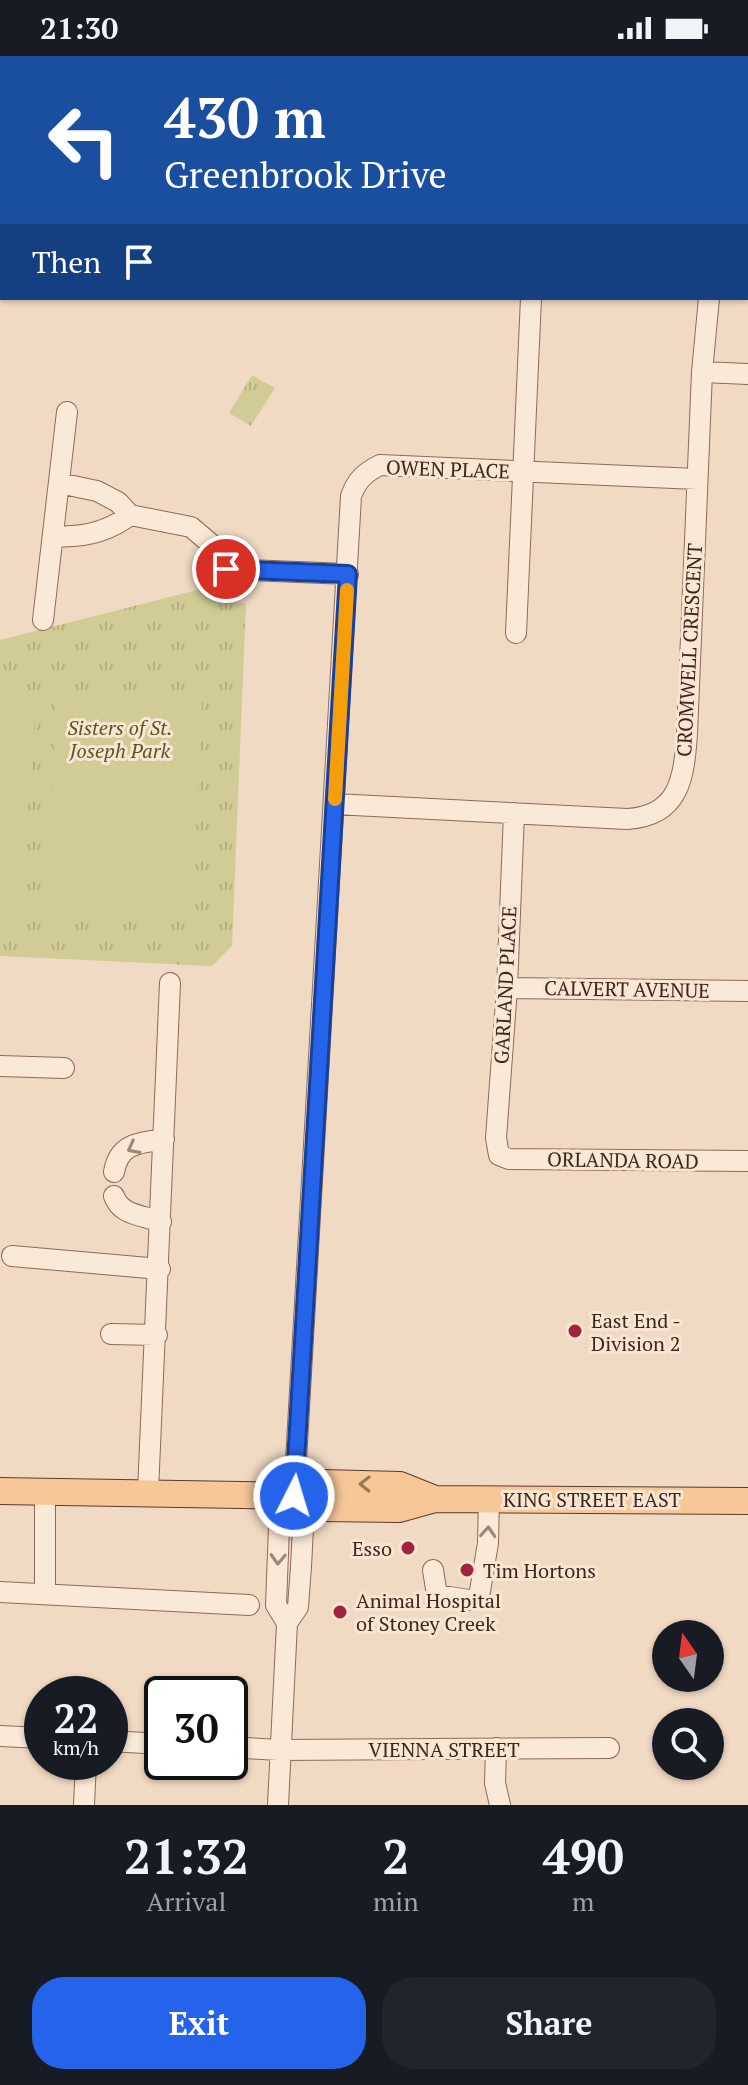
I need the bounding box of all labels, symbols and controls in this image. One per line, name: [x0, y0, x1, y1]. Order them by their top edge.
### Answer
text: 21:30: [40, 8, 118, 48]
text: 430 m: [164, 80, 326, 154]
icon: left: [32, 88, 136, 192]
text: Greenbrook Drive: [164, 151, 447, 198]
icon: arrive: [117, 240, 161, 284]
text: Then: [32, 242, 101, 282]
street label: OWEN PLACE: [386, 453, 510, 485]
pin: [192, 535, 260, 603]
street label: CROMWELL CRESCENT: [670, 543, 708, 757]
icon: arrive: [204, 547, 248, 591]
park label: Sisters of St. Joseph Park: [68, 714, 172, 764]
street label: GARLAND PLACE: [487, 905, 523, 1065]
street label: CALVERT AVENUE: [544, 974, 710, 1004]
one-way arrow: [127, 1138, 141, 1154]
street label: ORLANDA ROAD: [547, 1145, 699, 1175]
place label: East End - Division 2: [591, 1307, 681, 1357]
marker: East End - Division 2: [566, 1322, 584, 1340]
position arrow: [252, 1454, 336, 1538]
one-way arrow: [358, 1476, 371, 1493]
street label: KING STREET EAST: [503, 1486, 681, 1513]
one-way arrow: [479, 1525, 496, 1538]
place label: Esso: [352, 1535, 392, 1562]
marker: Esso: [399, 1539, 417, 1557]
one-way arrow: [269, 1553, 286, 1566]
place label: Tim Hortons: [483, 1557, 596, 1584]
marker: Tim Hortons: [458, 1561, 476, 1579]
place label: Animal Hospital of Stoney Creek: [356, 1587, 501, 1637]
marker: Animal Hospital of Stoney Creek: [331, 1603, 349, 1621]
north arrow: [652, 1620, 724, 1692]
map controls: [652, 1620, 724, 1780]
speed limit sign: 30: [144, 1676, 248, 1780]
text: 22: [53, 1691, 99, 1744]
button: search: [652, 1708, 724, 1780]
text: km/h: [53, 1734, 99, 1761]
street label: VIENNA STREET: [368, 1736, 520, 1763]
text: 21:32: [124, 1824, 249, 1888]
text: 2: [382, 1824, 409, 1888]
text: 490: [543, 1824, 624, 1888]
text: Arrival: [147, 1884, 226, 1918]
text: min: [373, 1884, 419, 1918]
text: m: [572, 1884, 595, 1918]
button: Exit: [32, 1977, 366, 2069]
button: Share: [382, 1977, 716, 2069]

